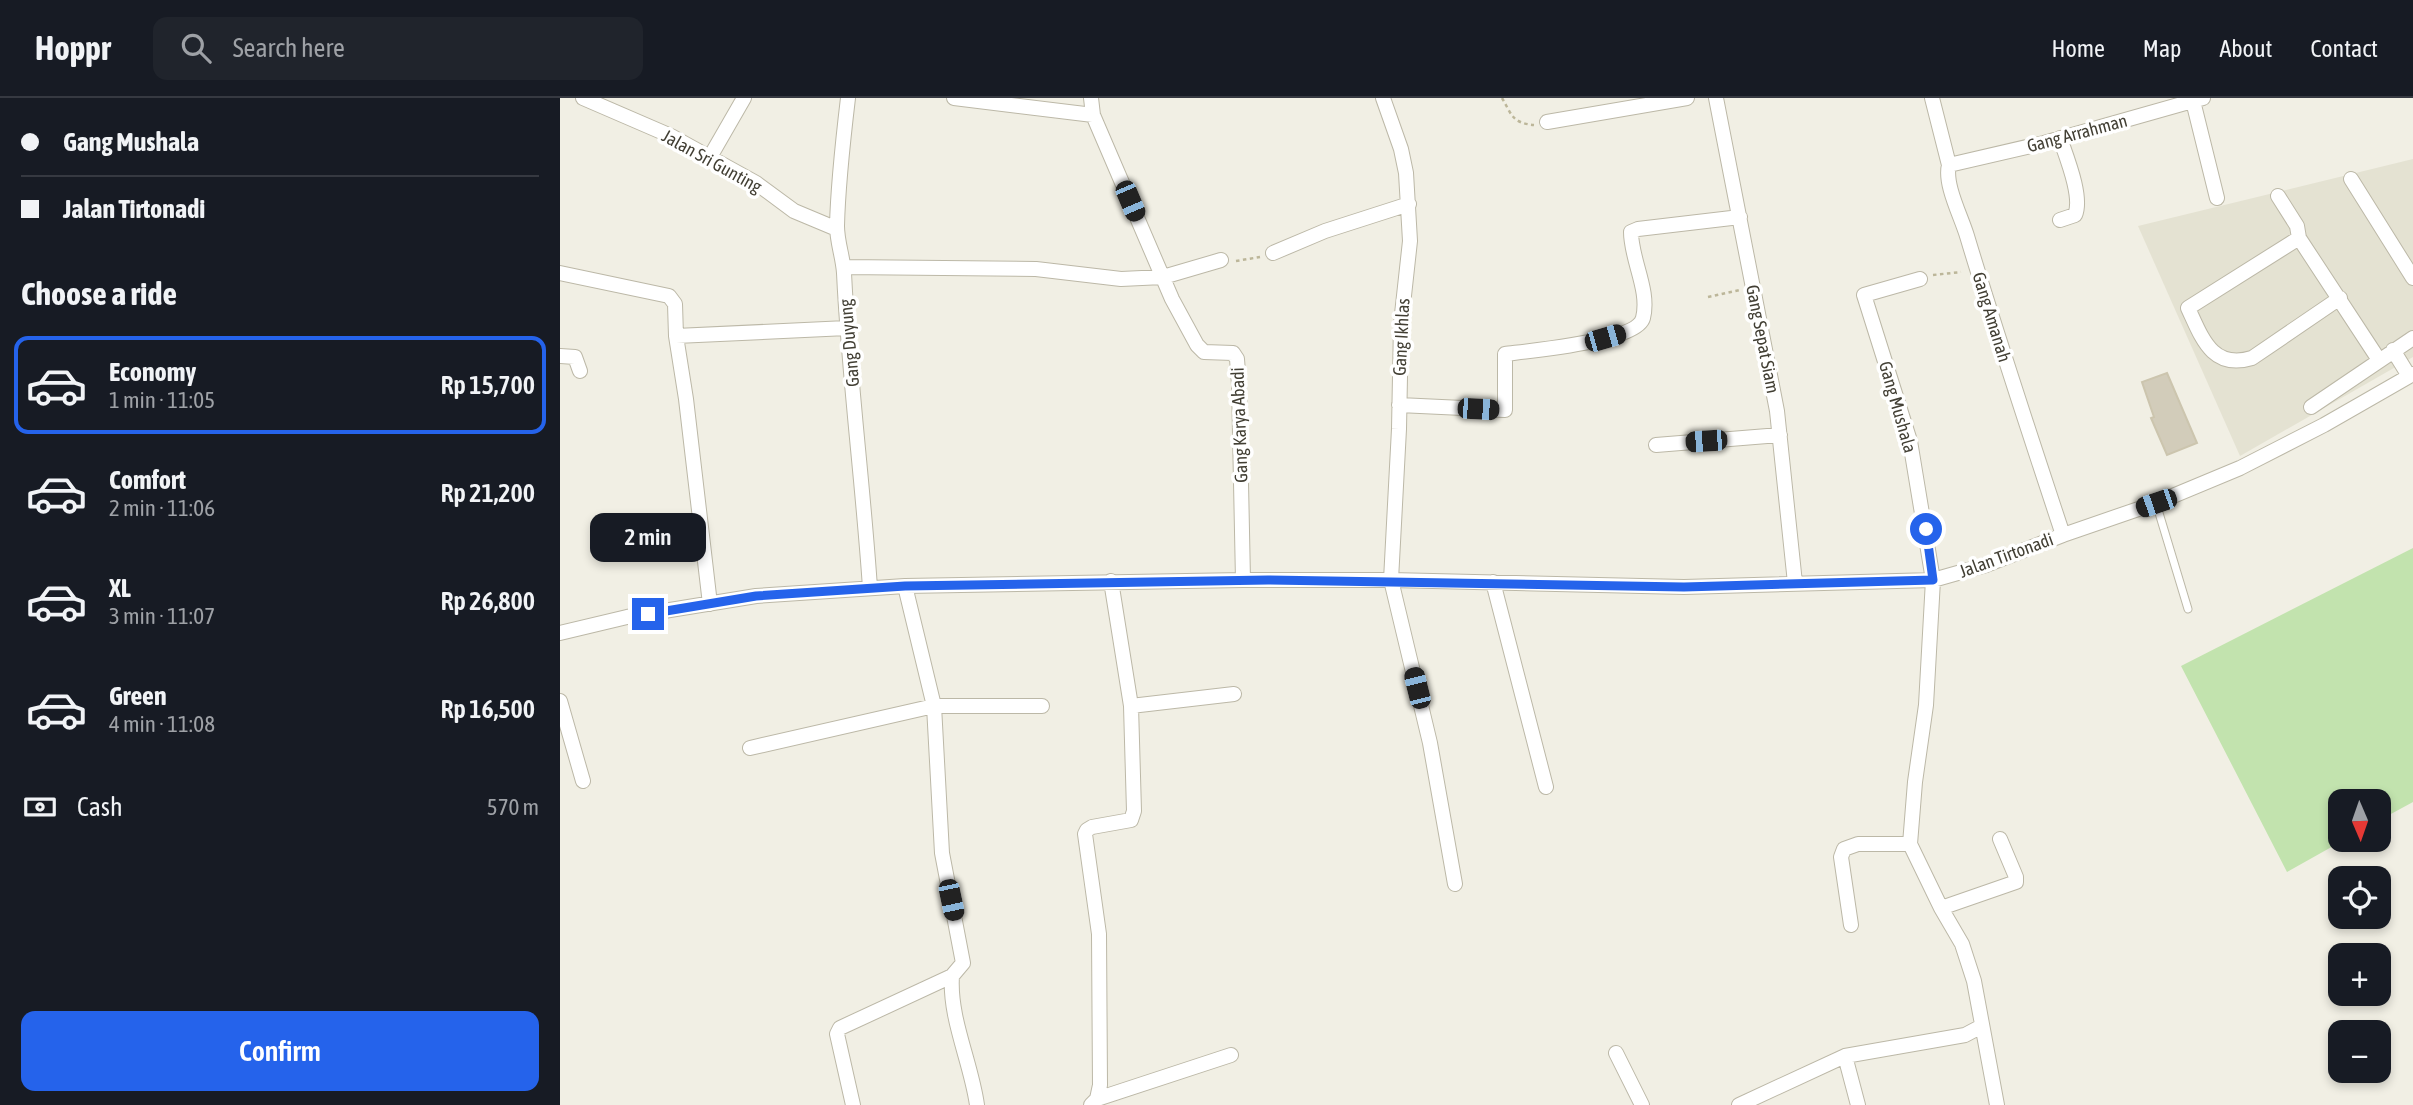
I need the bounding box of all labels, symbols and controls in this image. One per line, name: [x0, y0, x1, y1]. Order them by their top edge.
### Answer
search box: [153, 17, 643, 80]
text: Hoppr: [35, 29, 111, 67]
icon: search: [177, 29, 215, 67]
text: Search here: [233, 33, 345, 63]
text: Home: [2051, 35, 2105, 62]
text: Map: [2143, 35, 2181, 62]
text: About: [2219, 35, 2272, 62]
text: Contact: [2310, 35, 2378, 62]
street label: Gang Arrahman: [2024, 110, 2130, 156]
street label: Jalan Sri Gunting: [658, 125, 766, 197]
text: Gang Mushala: [63, 127, 199, 157]
car: [1113, 178, 1148, 224]
text: Jalan Tirtonadi: [63, 194, 205, 224]
street label: Gang Amanah: [1968, 270, 2016, 364]
text: Choose a ride: [21, 275, 177, 312]
street label: Gang Sepat Siam: [1742, 283, 1784, 395]
street label: Gang Duyung: [835, 298, 863, 388]
street label: Gang Ikhlas: [1388, 298, 1414, 376]
car: [1582, 322, 1629, 354]
icon: car: [25, 354, 88, 417]
text: Economy: [109, 357, 196, 387]
street label: Gang Mushala: [1875, 359, 1921, 455]
street label: Gang Karya Abadi: [1226, 367, 1252, 483]
text: Rp 15,700: [440, 370, 535, 400]
text: 1 min · 11:05: [109, 387, 215, 413]
car: [1457, 397, 1500, 421]
car: [1685, 429, 1728, 453]
icon: car: [25, 462, 88, 525]
text: Comfort: [109, 465, 186, 495]
text: Rp 21,200: [440, 478, 535, 508]
car: [2133, 486, 2180, 520]
text: 2 min · 11:06: [109, 495, 215, 521]
callout: 2 min: [590, 512, 706, 561]
route start: [1910, 513, 1942, 545]
text: 2 min: [625, 524, 671, 550]
street label: Jalan Tirtonadi: [1956, 528, 2056, 582]
icon: car: [25, 570, 88, 633]
text: XL: [109, 573, 131, 603]
text: Rp 26,800: [440, 586, 535, 616]
route end: [632, 598, 664, 630]
text: 3 min · 11:07: [109, 603, 215, 629]
car: [1402, 665, 1433, 711]
icon: car: [25, 678, 88, 741]
text: Green: [109, 681, 167, 711]
text: Rp 16,500: [440, 694, 535, 724]
text: 4 min · 11:08: [109, 711, 215, 737]
icon: cash: [21, 788, 59, 826]
north arrow: [2328, 789, 2390, 852]
map controls: [2328, 789, 2391, 1083]
text: Cash: [77, 792, 123, 822]
text: 570 m: [487, 794, 539, 820]
button: locate: [2328, 866, 2391, 929]
car: [937, 877, 966, 923]
button: +: [2328, 943, 2391, 1006]
button: Confirm: [21, 1011, 539, 1091]
button: −: [2328, 1020, 2391, 1083]

